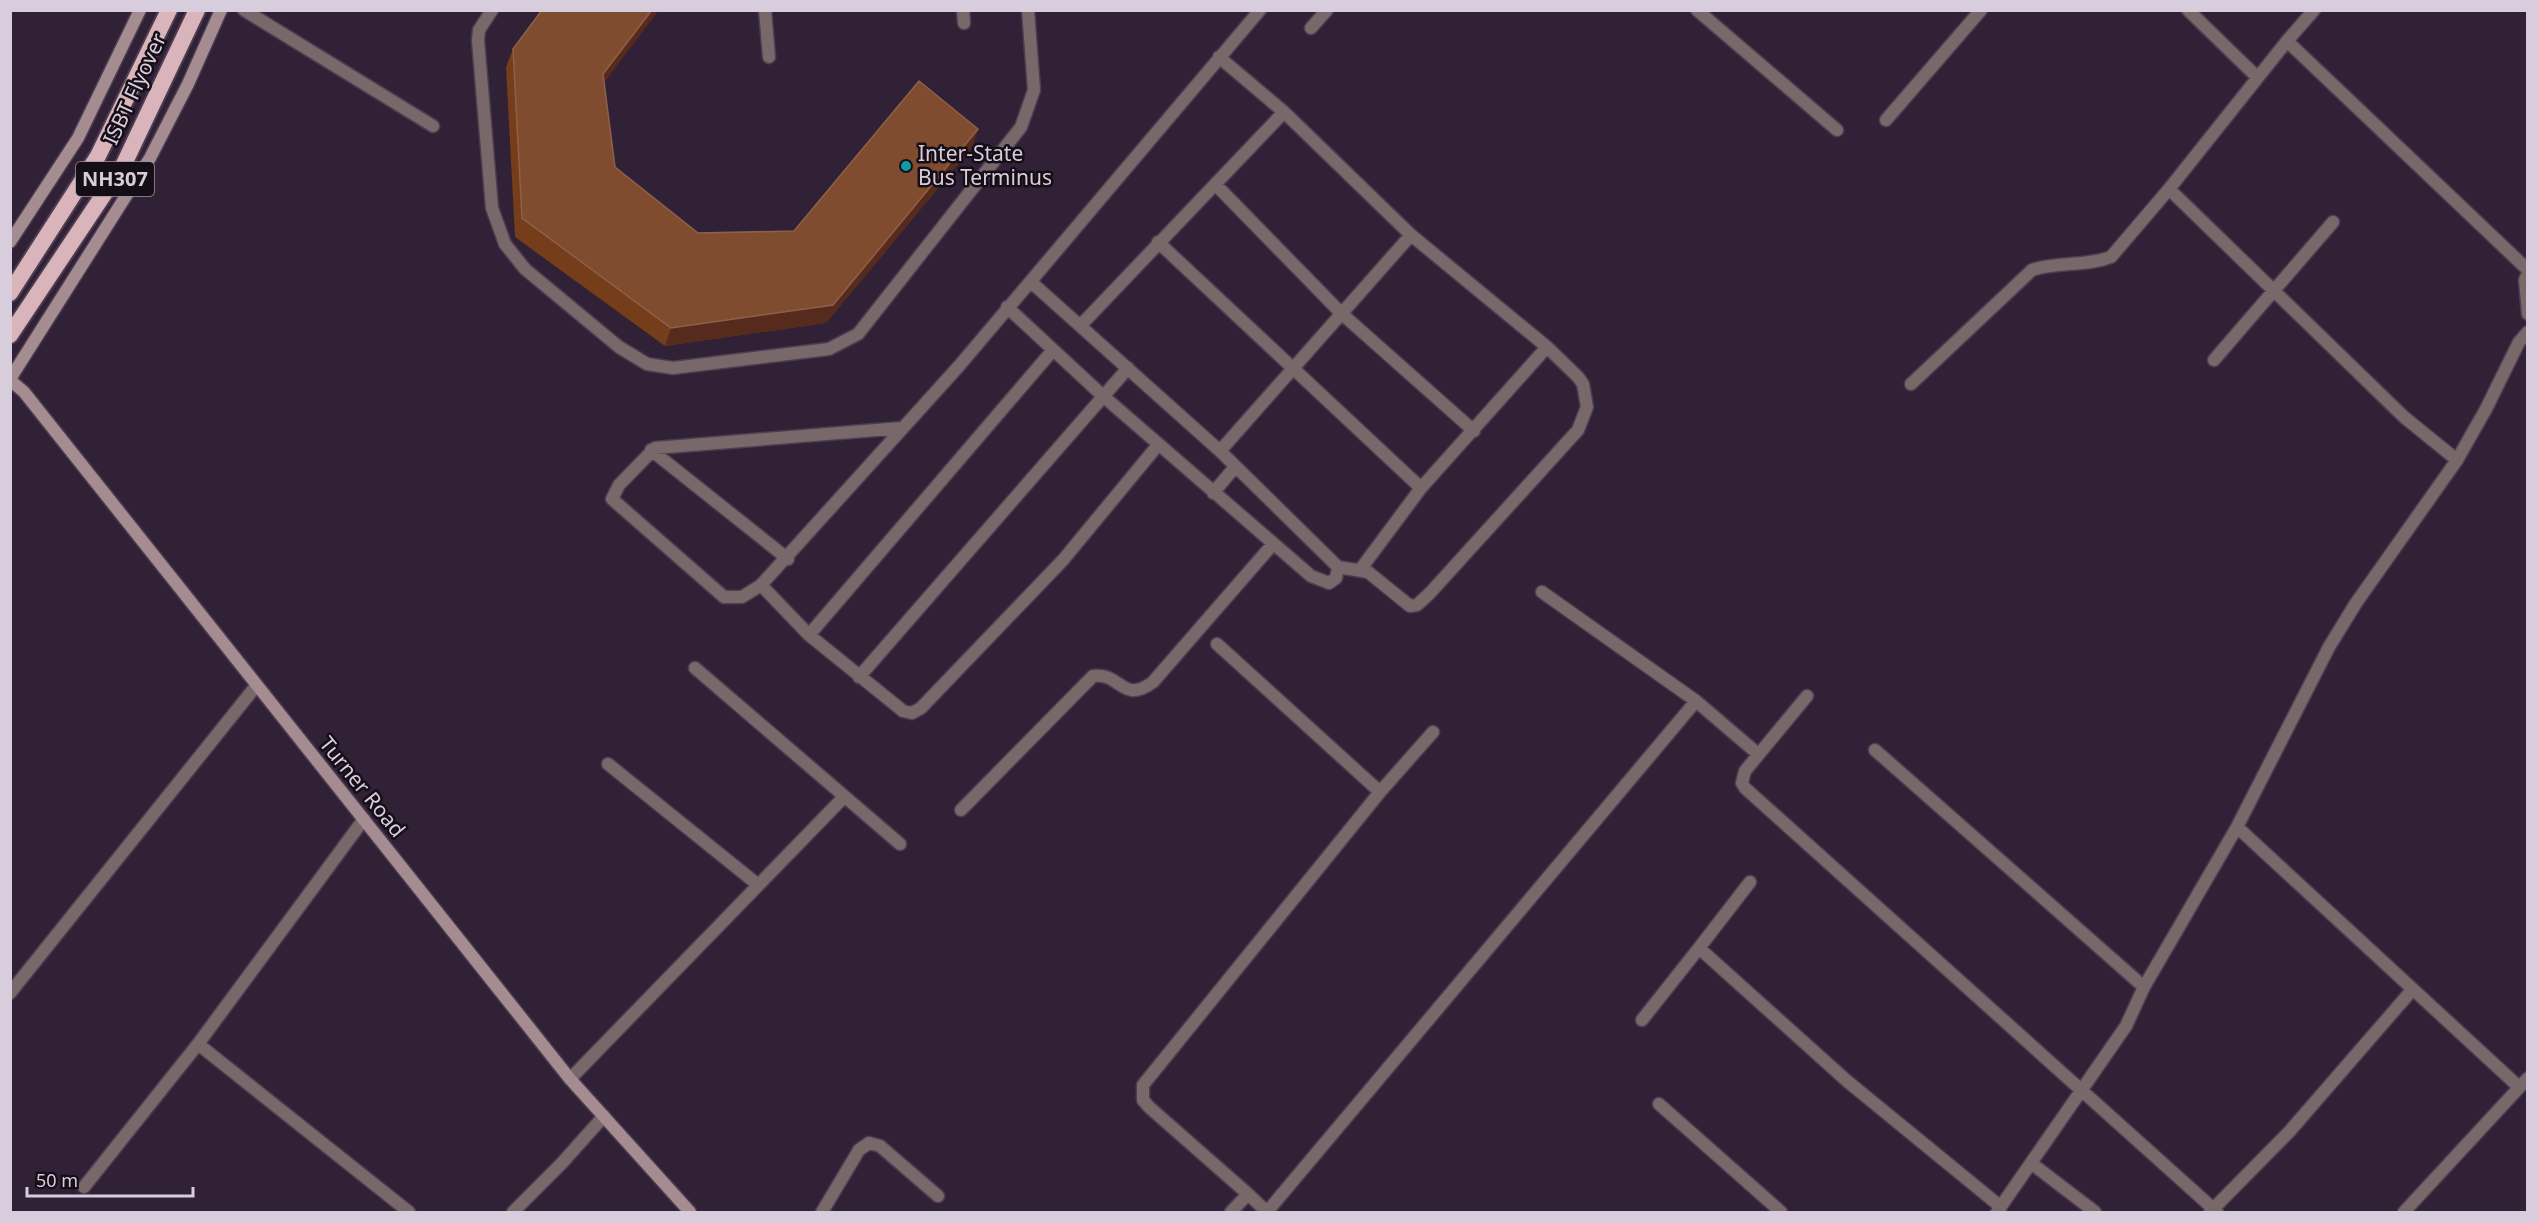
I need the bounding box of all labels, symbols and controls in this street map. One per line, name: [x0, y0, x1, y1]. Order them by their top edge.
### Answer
street label: ISBT Flyover: [96, 28, 172, 149]
place label: Inter-State Bus Terminus: [918, 139, 1052, 191]
marker: Inter-State Bus Terminus: [899, 159, 913, 173]
road number: NH307: [76, 162, 154, 196]
street label: Turner Road: [314, 730, 412, 842]
scale bar: [27, 1160, 194, 1198]
text: 50 m: [36, 1168, 78, 1192]

